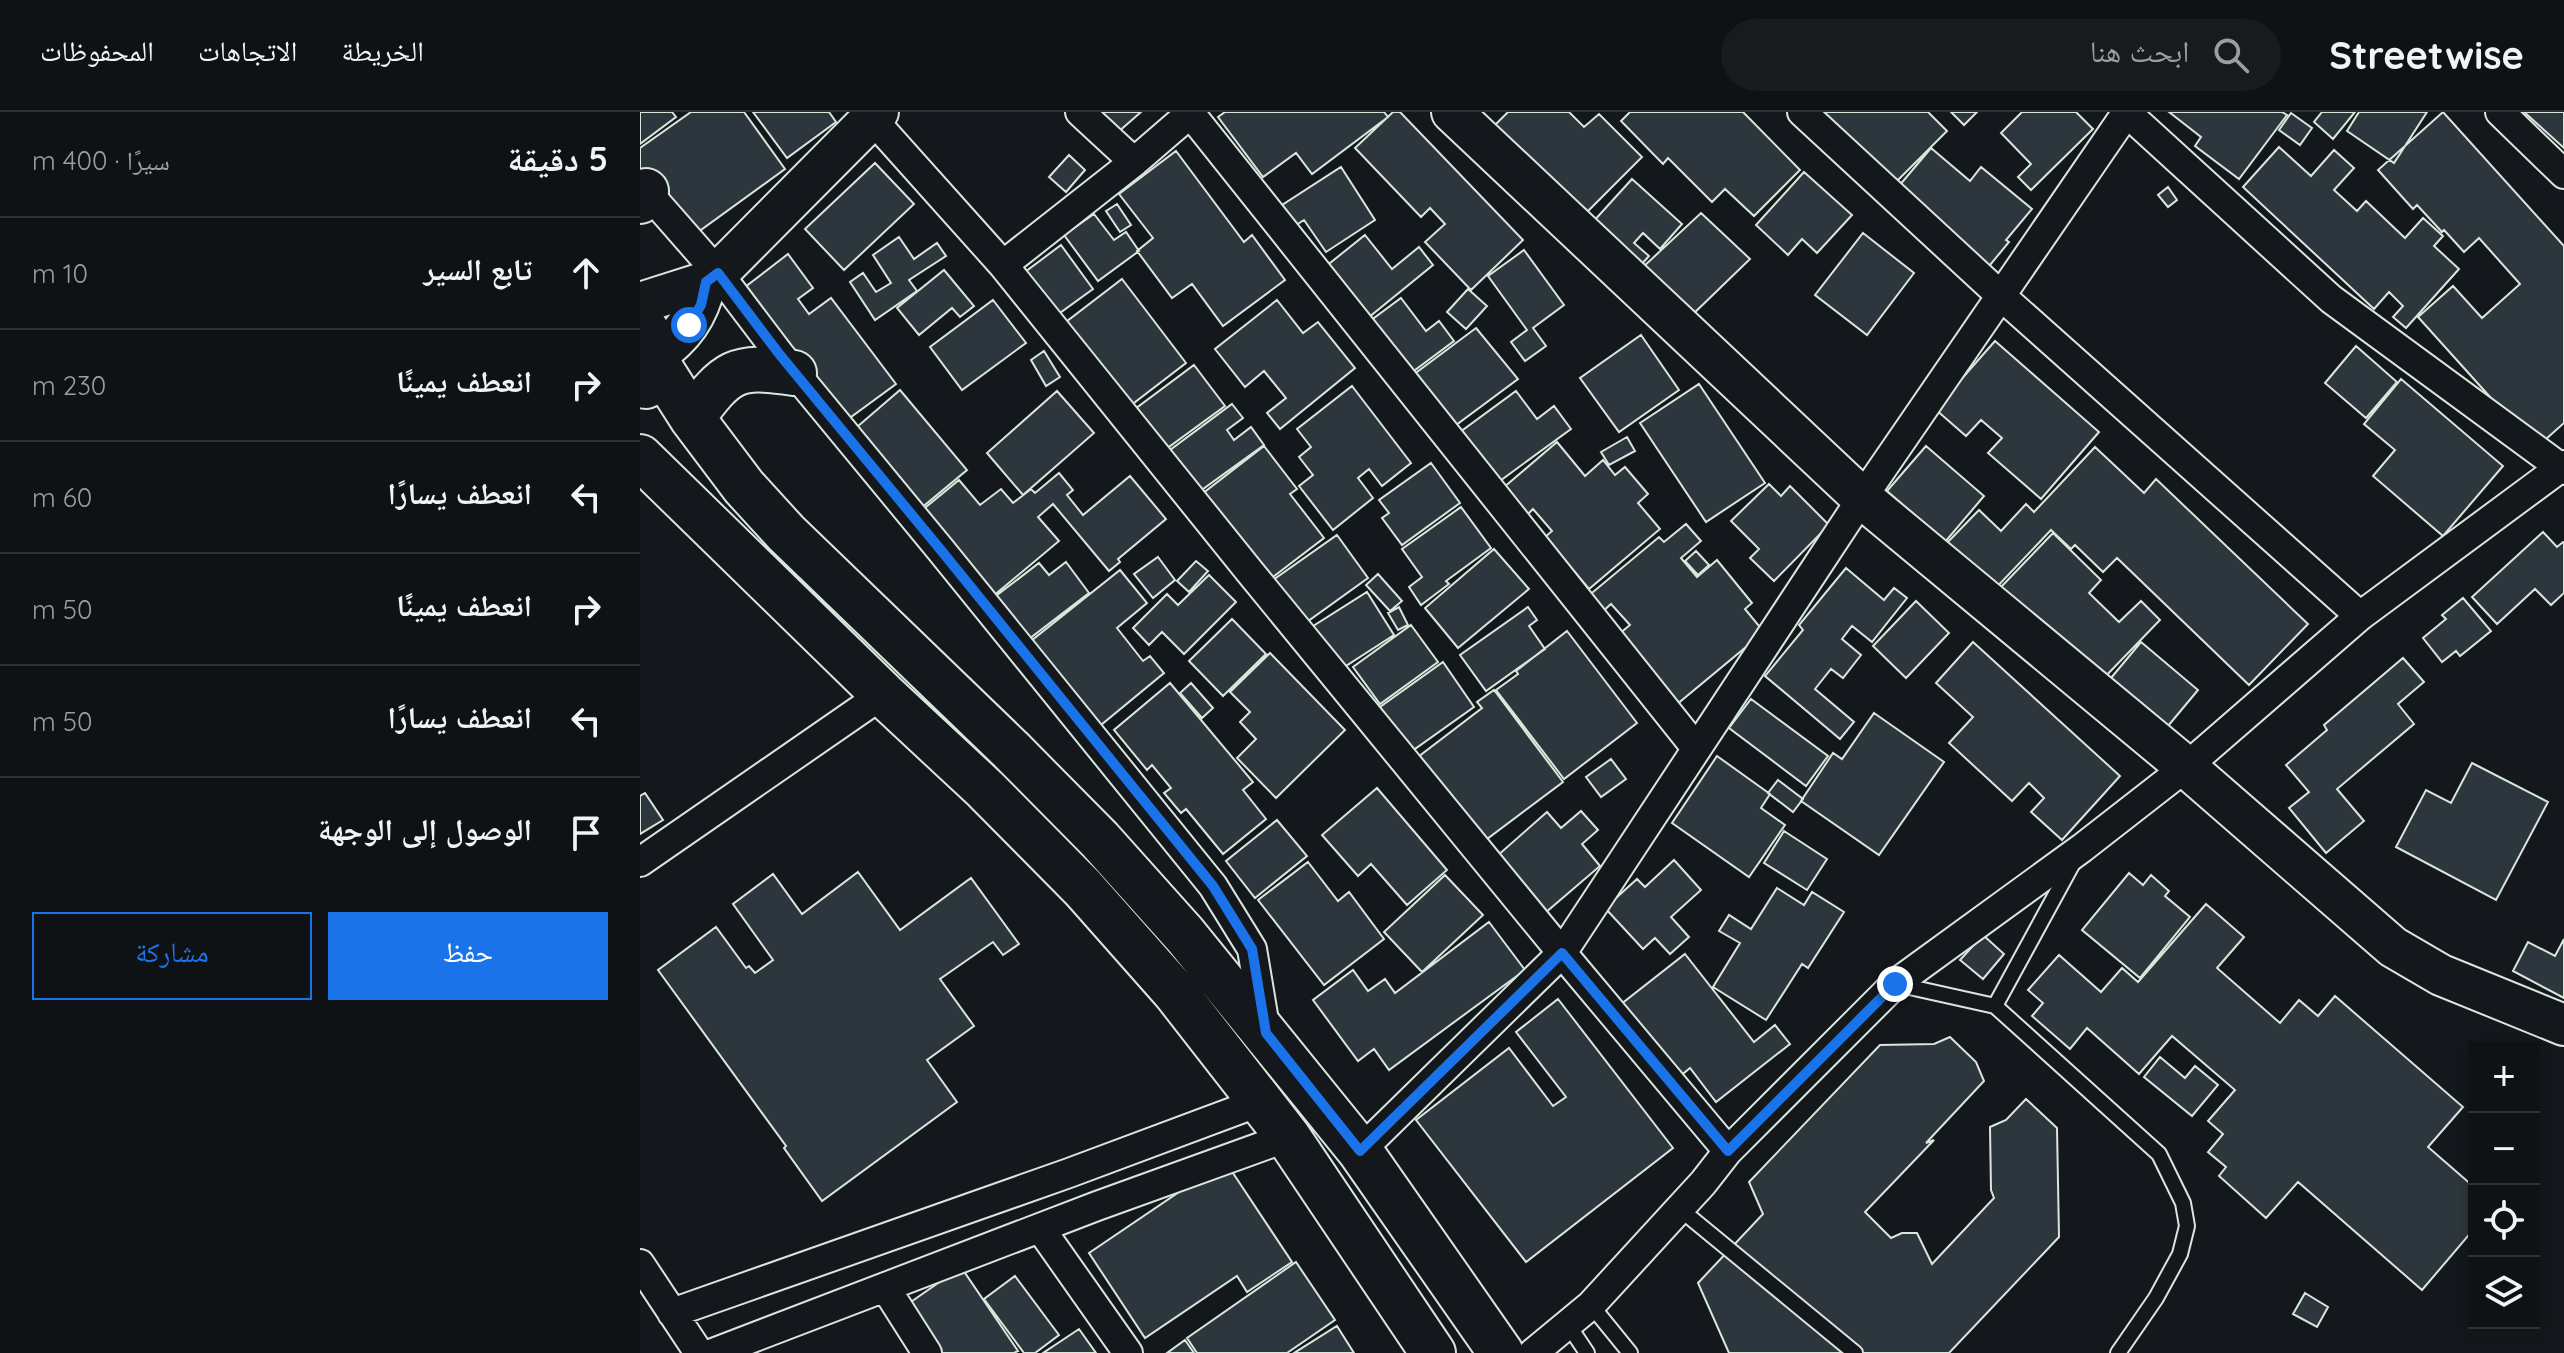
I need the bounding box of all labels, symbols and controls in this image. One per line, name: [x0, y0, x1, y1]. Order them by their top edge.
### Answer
search box: [1721, 19, 2281, 91]
text: Streetwise: [2329, 31, 2524, 79]
text: ابحث هنا: [2090, 32, 2189, 70]
text: المحفوظات: [40, 33, 154, 68]
text: الاتجاهات: [198, 33, 297, 68]
text: الخريطة: [341, 33, 424, 68]
icon: search: [2209, 33, 2253, 77]
text: 5 دقيقة: [507, 137, 608, 180]
text: سيرًا · 400 m: [32, 144, 170, 177]
text: تابع السير: [424, 250, 532, 288]
icon: ahead: [564, 251, 608, 295]
text: 10 m: [32, 257, 88, 290]
route start: [671, 307, 707, 343]
text: انعطف يمينًا: [396, 362, 532, 400]
icon: right: [564, 363, 608, 407]
text: 230 m: [32, 369, 106, 402]
text: انعطف يسارًا: [388, 474, 532, 512]
icon: left: [564, 475, 608, 519]
text: 60 m: [32, 481, 92, 514]
text: انعطف يمينًا: [396, 586, 532, 624]
icon: right: [564, 587, 608, 631]
text: 50 m: [32, 593, 92, 626]
text: انعطف يسارًا: [388, 698, 532, 736]
icon: left: [564, 699, 608, 743]
text: 50 m: [32, 705, 92, 738]
text: الوصول إلى الوجهة: [318, 810, 532, 848]
icon: arrive: [564, 811, 608, 855]
button: مشاركة: [32, 912, 312, 1000]
button: حفظ: [328, 912, 608, 1000]
route end: [1877, 966, 1913, 1002]
map controls: [2468, 1041, 2540, 1329]
button: +: [2468, 1041, 2540, 1113]
button: −: [2468, 1113, 2540, 1185]
button: locate: [2468, 1185, 2540, 1257]
button: layers: [2468, 1257, 2540, 1329]

